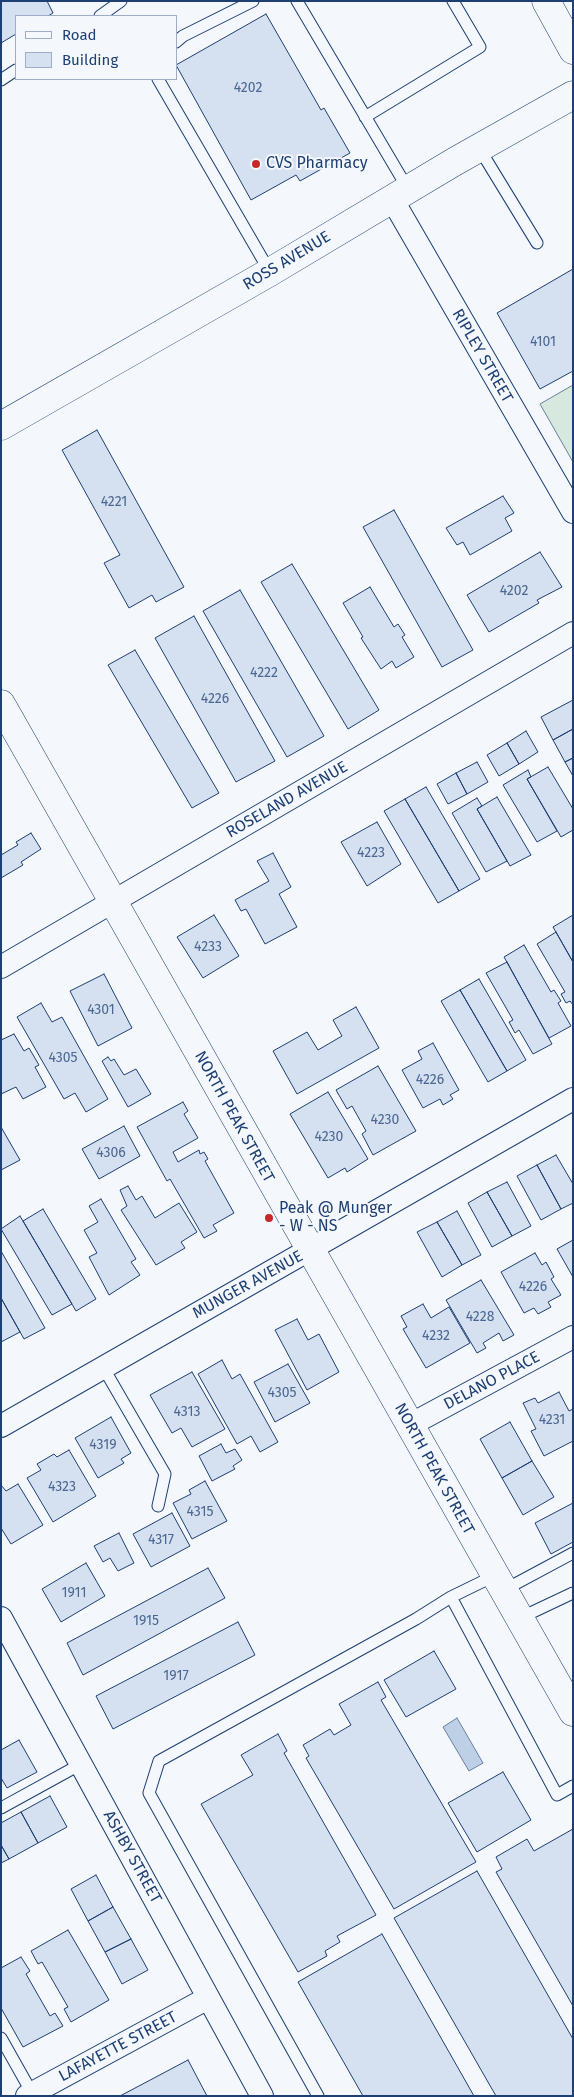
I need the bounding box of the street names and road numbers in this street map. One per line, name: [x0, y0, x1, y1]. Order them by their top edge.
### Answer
street label: ROSS AVENUE: [240, 227, 334, 295]
street label: RIPLEY STREET: [447, 306, 517, 406]
street label: ROSELAND AVENUE: [223, 757, 351, 843]
street label: NORTH PEAK STREET: [190, 1048, 278, 1186]
street label: MUNGER AVENUE: [190, 1247, 306, 1323]
street label: DELANO PLACE: [441, 1348, 543, 1414]
street label: NORTH PEAK STREET: [390, 1400, 478, 1538]
street label: ASHBY STREET: [99, 1807, 165, 1907]
street label: LAFAYETTE STREET: [56, 2008, 180, 2086]

